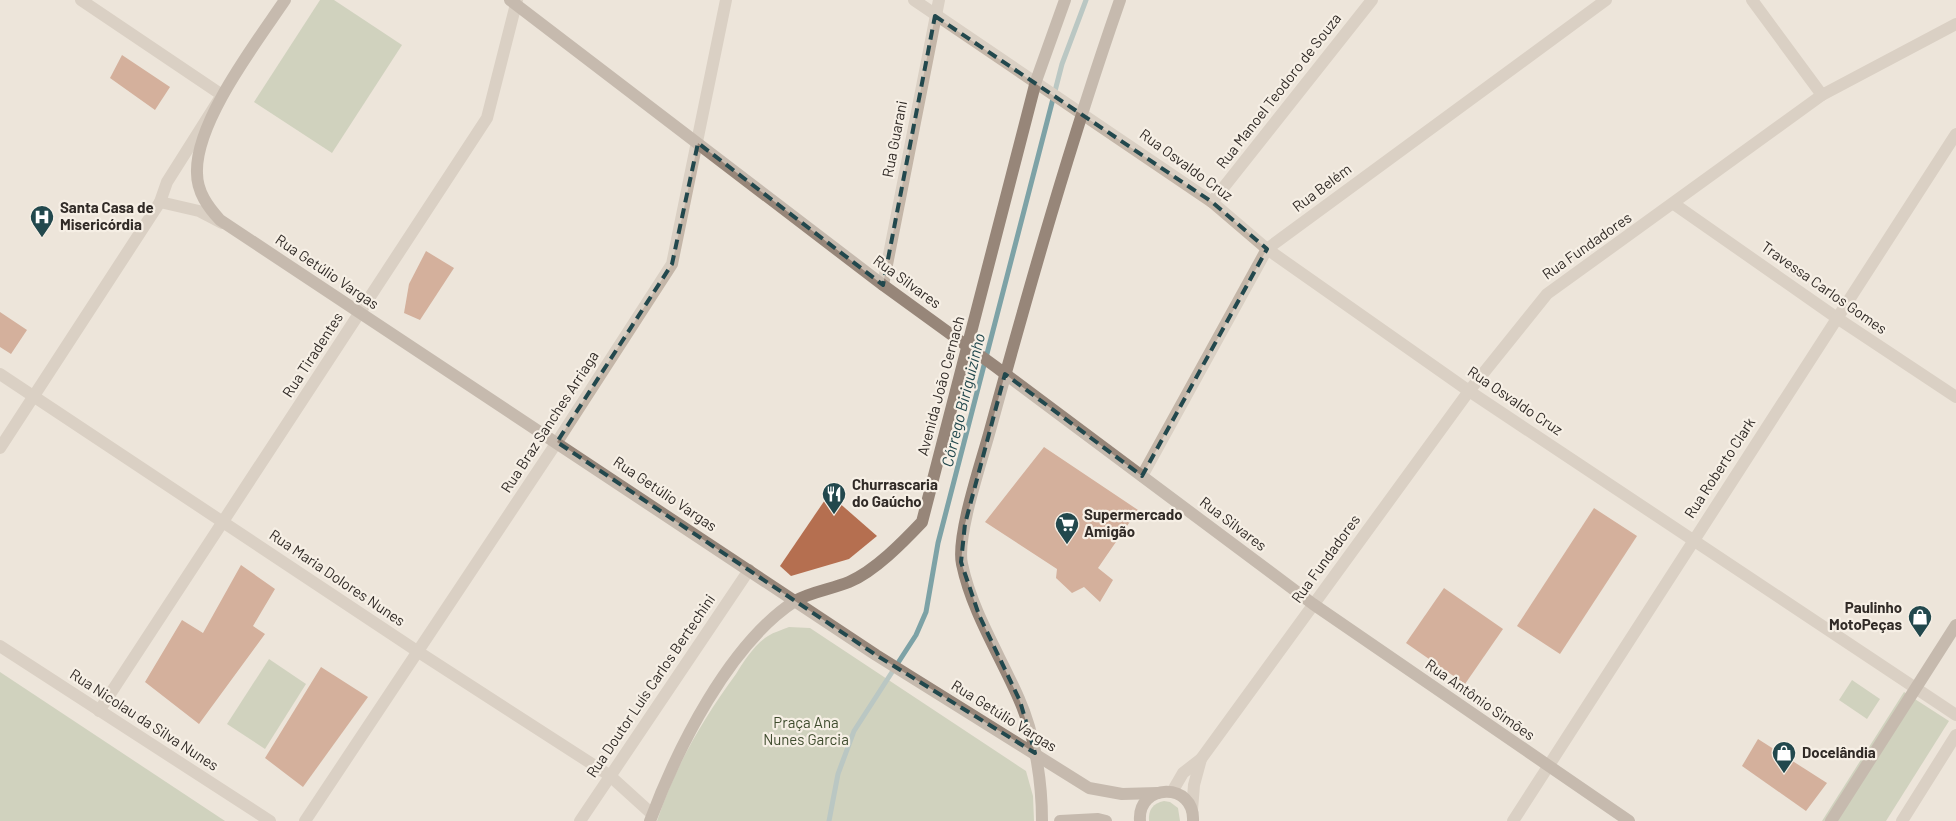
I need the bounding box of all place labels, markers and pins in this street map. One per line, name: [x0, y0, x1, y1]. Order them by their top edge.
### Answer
place label: Santa Casa de Misericórdia: [60, 198, 154, 233]
hospital icon: Santa Casa de Misericórdia: [29, 204, 55, 238]
place label: Churrascaria do Gaúcho: [852, 475, 938, 510]
restaurant icon: Churrascaria do Gaúcho: [821, 481, 847, 515]
place label: Supermercado Amigão: [1084, 505, 1183, 540]
supermarket icon: Supermercado Amigão: [1054, 511, 1080, 545]
place label: Paulinho MotoPeças: [1829, 598, 1902, 633]
shop icon: Paulinho MotoPeças: [1907, 604, 1933, 638]
shop icon: Docelândia: [1771, 740, 1797, 774]
place label: Docelândia: [1802, 743, 1876, 761]

